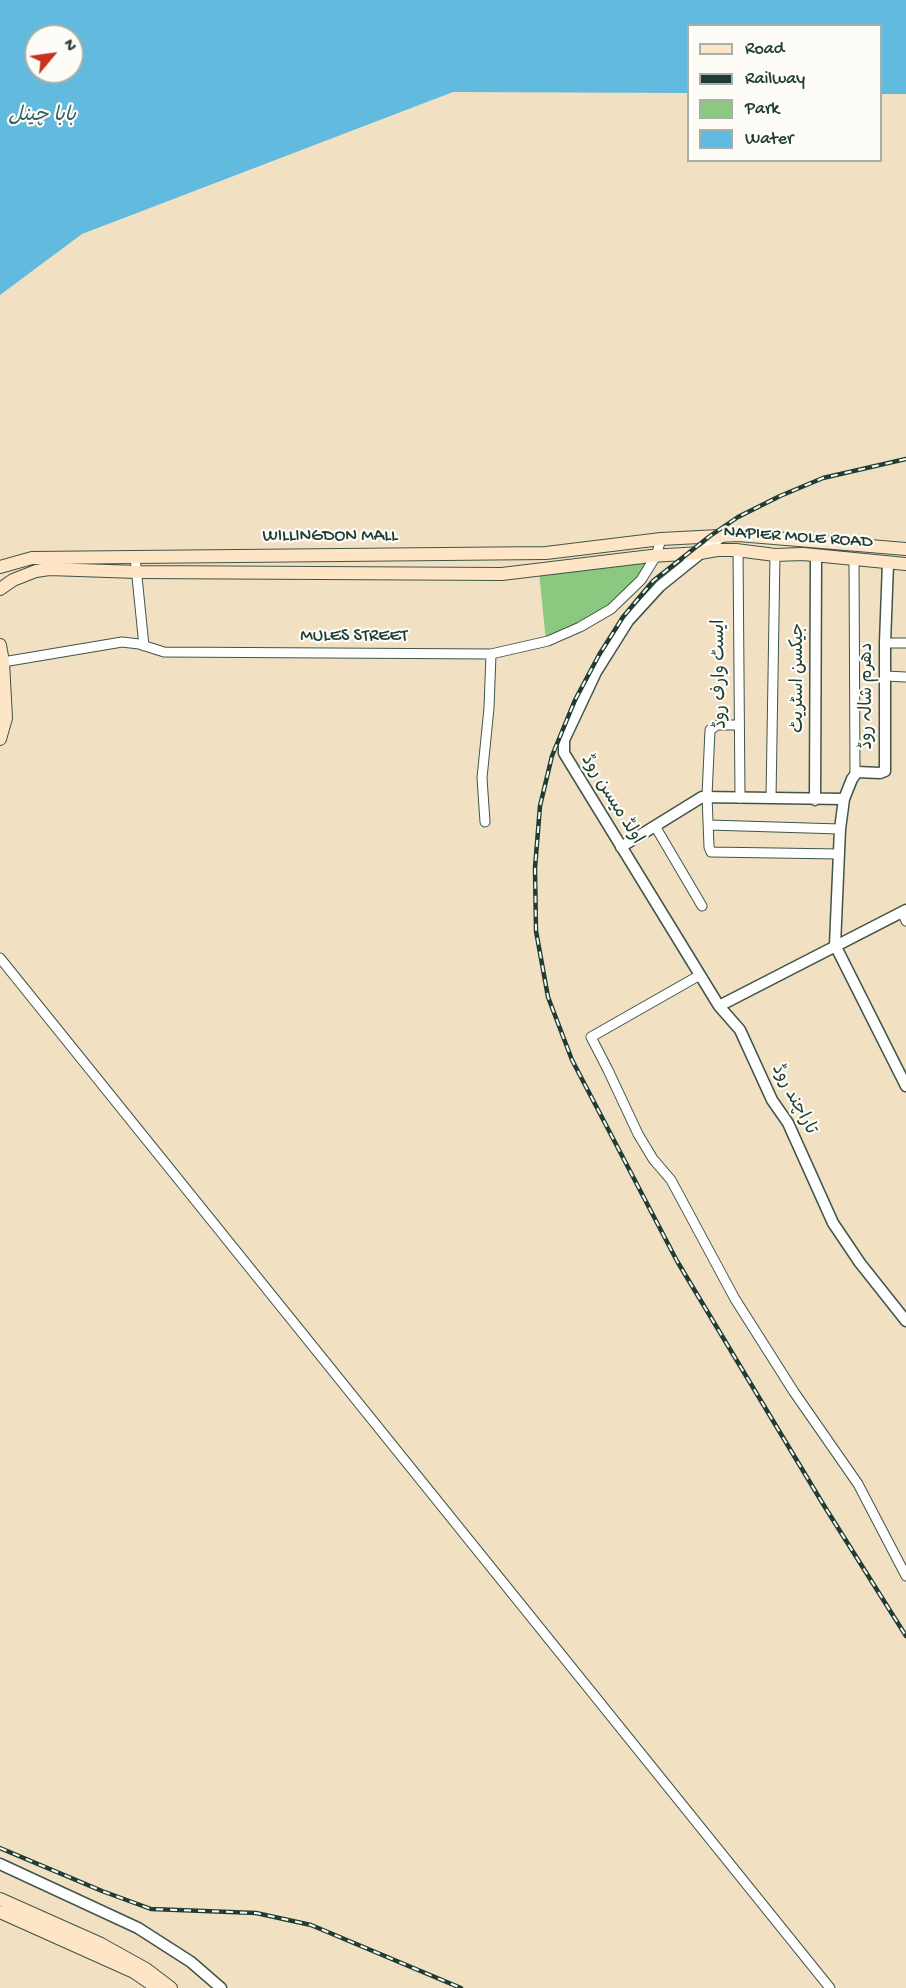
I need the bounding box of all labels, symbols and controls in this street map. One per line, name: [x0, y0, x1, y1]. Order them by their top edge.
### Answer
north arrow: [24, 24, 84, 84]
legend: [687, 24, 882, 162]
text: N: [58, 37, 79, 55]
text: Road: [745, 39, 784, 60]
text: Railway: [745, 69, 805, 90]
text: Park: [745, 99, 779, 120]
water label: بابا چینل: [8, 105, 76, 129]
text: Water: [745, 129, 793, 150]
street label: NAPIER MOLE ROAD: [723, 522, 873, 554]
street label: WILLINGDON MALL: [262, 526, 398, 548]
street label: ایسٹ وارف روڈ: [709, 619, 733, 729]
street label: جیکسن اسٹریٹ: [788, 623, 810, 733]
street label: MULES STREET: [300, 626, 408, 648]
street label: دھرم شالہ روڈ: [857, 643, 879, 749]
street label: اولڈ میسن روڈ: [575, 751, 647, 849]
street label: تاراچند روڈ: [766, 1061, 820, 1139]

